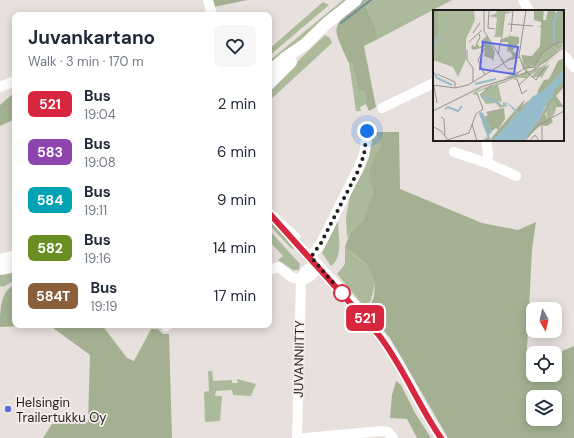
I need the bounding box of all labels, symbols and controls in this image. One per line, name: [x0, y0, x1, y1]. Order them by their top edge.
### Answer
inset map: [433, 10, 564, 141]
text: Juvankartano: [28, 25, 155, 50]
button: heart: [214, 25, 256, 67]
text: Walk · 3 min · 170 m: [28, 53, 144, 70]
text: Bus: [84, 86, 111, 106]
text: 2 min: [218, 94, 256, 114]
text: 521: [39, 95, 61, 113]
text: 19:04: [84, 106, 116, 123]
your location: [357, 121, 377, 141]
text: Bus: [84, 134, 111, 154]
text: 6 min: [217, 142, 256, 162]
text: 583: [37, 143, 63, 161]
text: 19:08: [84, 154, 116, 171]
text: Bus: [84, 182, 111, 202]
text: 9 min: [217, 190, 256, 210]
text: 584: [37, 191, 63, 209]
text: 19:11: [84, 202, 107, 219]
text: Bus: [84, 230, 111, 250]
text: 14 min: [213, 238, 256, 258]
text: 582: [37, 239, 63, 257]
text: 19:16: [84, 250, 111, 267]
text: Bus: [90, 278, 117, 298]
unlabelled marker: [333, 284, 351, 302]
text: 17 min: [214, 286, 256, 306]
text: 584T: [36, 287, 70, 305]
text: 19:19: [90, 298, 118, 315]
north arrow: [526, 302, 562, 338]
map controls: [526, 302, 562, 426]
line badge: 521: [342, 305, 388, 331]
text: 521: [354, 309, 376, 327]
street label: JUVANNIITTY: [290, 320, 308, 398]
button: locate: [526, 346, 562, 382]
button: layers: [526, 390, 562, 426]
place label: Helsingin Trailertukku Oy: [16, 394, 107, 426]
marker: Helsingin Trailertukku Oy: [3, 404, 13, 414]

